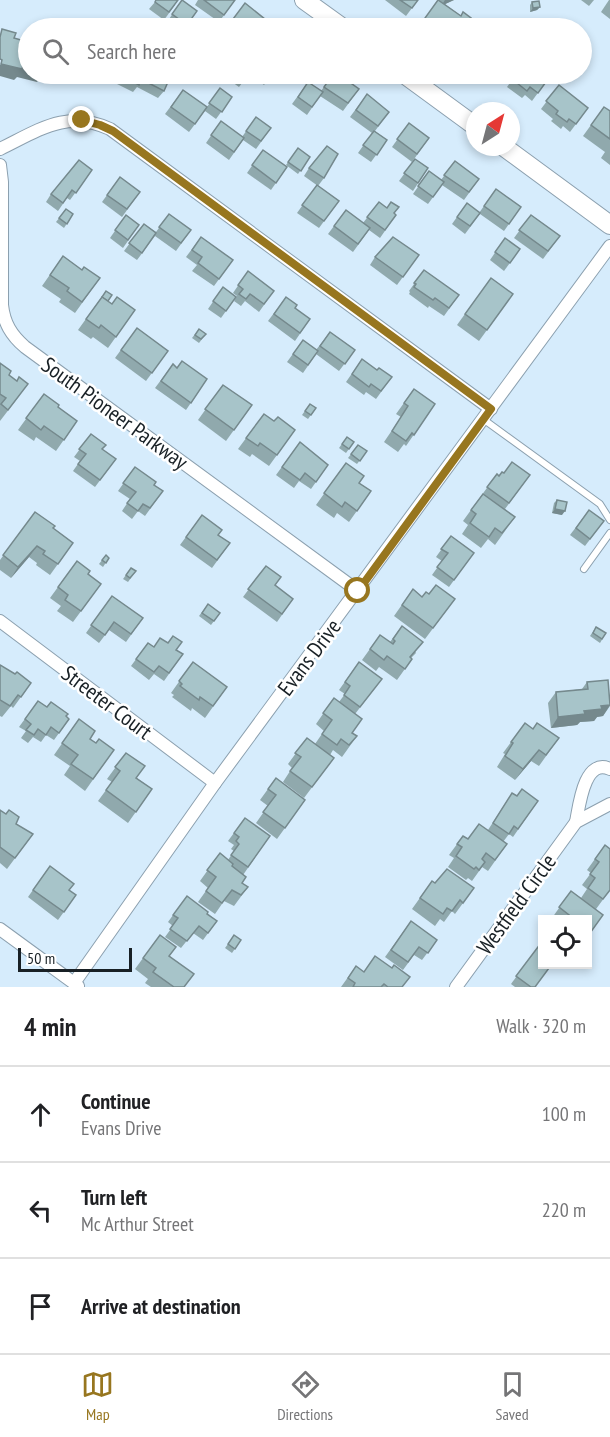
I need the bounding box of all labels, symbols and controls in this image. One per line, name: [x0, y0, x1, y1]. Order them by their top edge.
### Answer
search box: [18, 18, 592, 84]
icon: search: [39, 35, 72, 68]
text: Search here: [87, 37, 176, 65]
north arrow: [466, 102, 520, 156]
route end: [68, 106, 94, 132]
street label: South Pioneer Parkway: [36, 350, 194, 476]
route start: [344, 577, 370, 603]
street label: Evans Drive: [271, 613, 347, 701]
street label: Streeter Court: [56, 659, 158, 745]
street label: Westfield Circle: [470, 848, 562, 960]
map controls: [538, 915, 592, 969]
button: locate: [538, 915, 592, 969]
scale bar: [18, 945, 132, 972]
text: 50 m: [27, 948, 55, 968]
text: 4 min: [24, 1010, 77, 1043]
text: Walk · 320 m: [496, 1013, 586, 1039]
text: Continue: [81, 1087, 151, 1115]
icon: ahead: [24, 1098, 57, 1131]
text: 100 m: [542, 1101, 586, 1127]
text: Evans Drive: [81, 1115, 161, 1141]
text: Turn left: [81, 1183, 147, 1211]
icon: left: [24, 1194, 57, 1227]
text: 220 m: [542, 1197, 586, 1223]
text: Mc Arthur Street: [81, 1211, 194, 1237]
icon: arrive: [24, 1290, 57, 1323]
text: Arrive at destination: [81, 1292, 241, 1320]
tab: Map: [81, 1368, 114, 1424]
tab: Directions: [277, 1368, 333, 1424]
tab: Saved: [496, 1368, 529, 1424]

